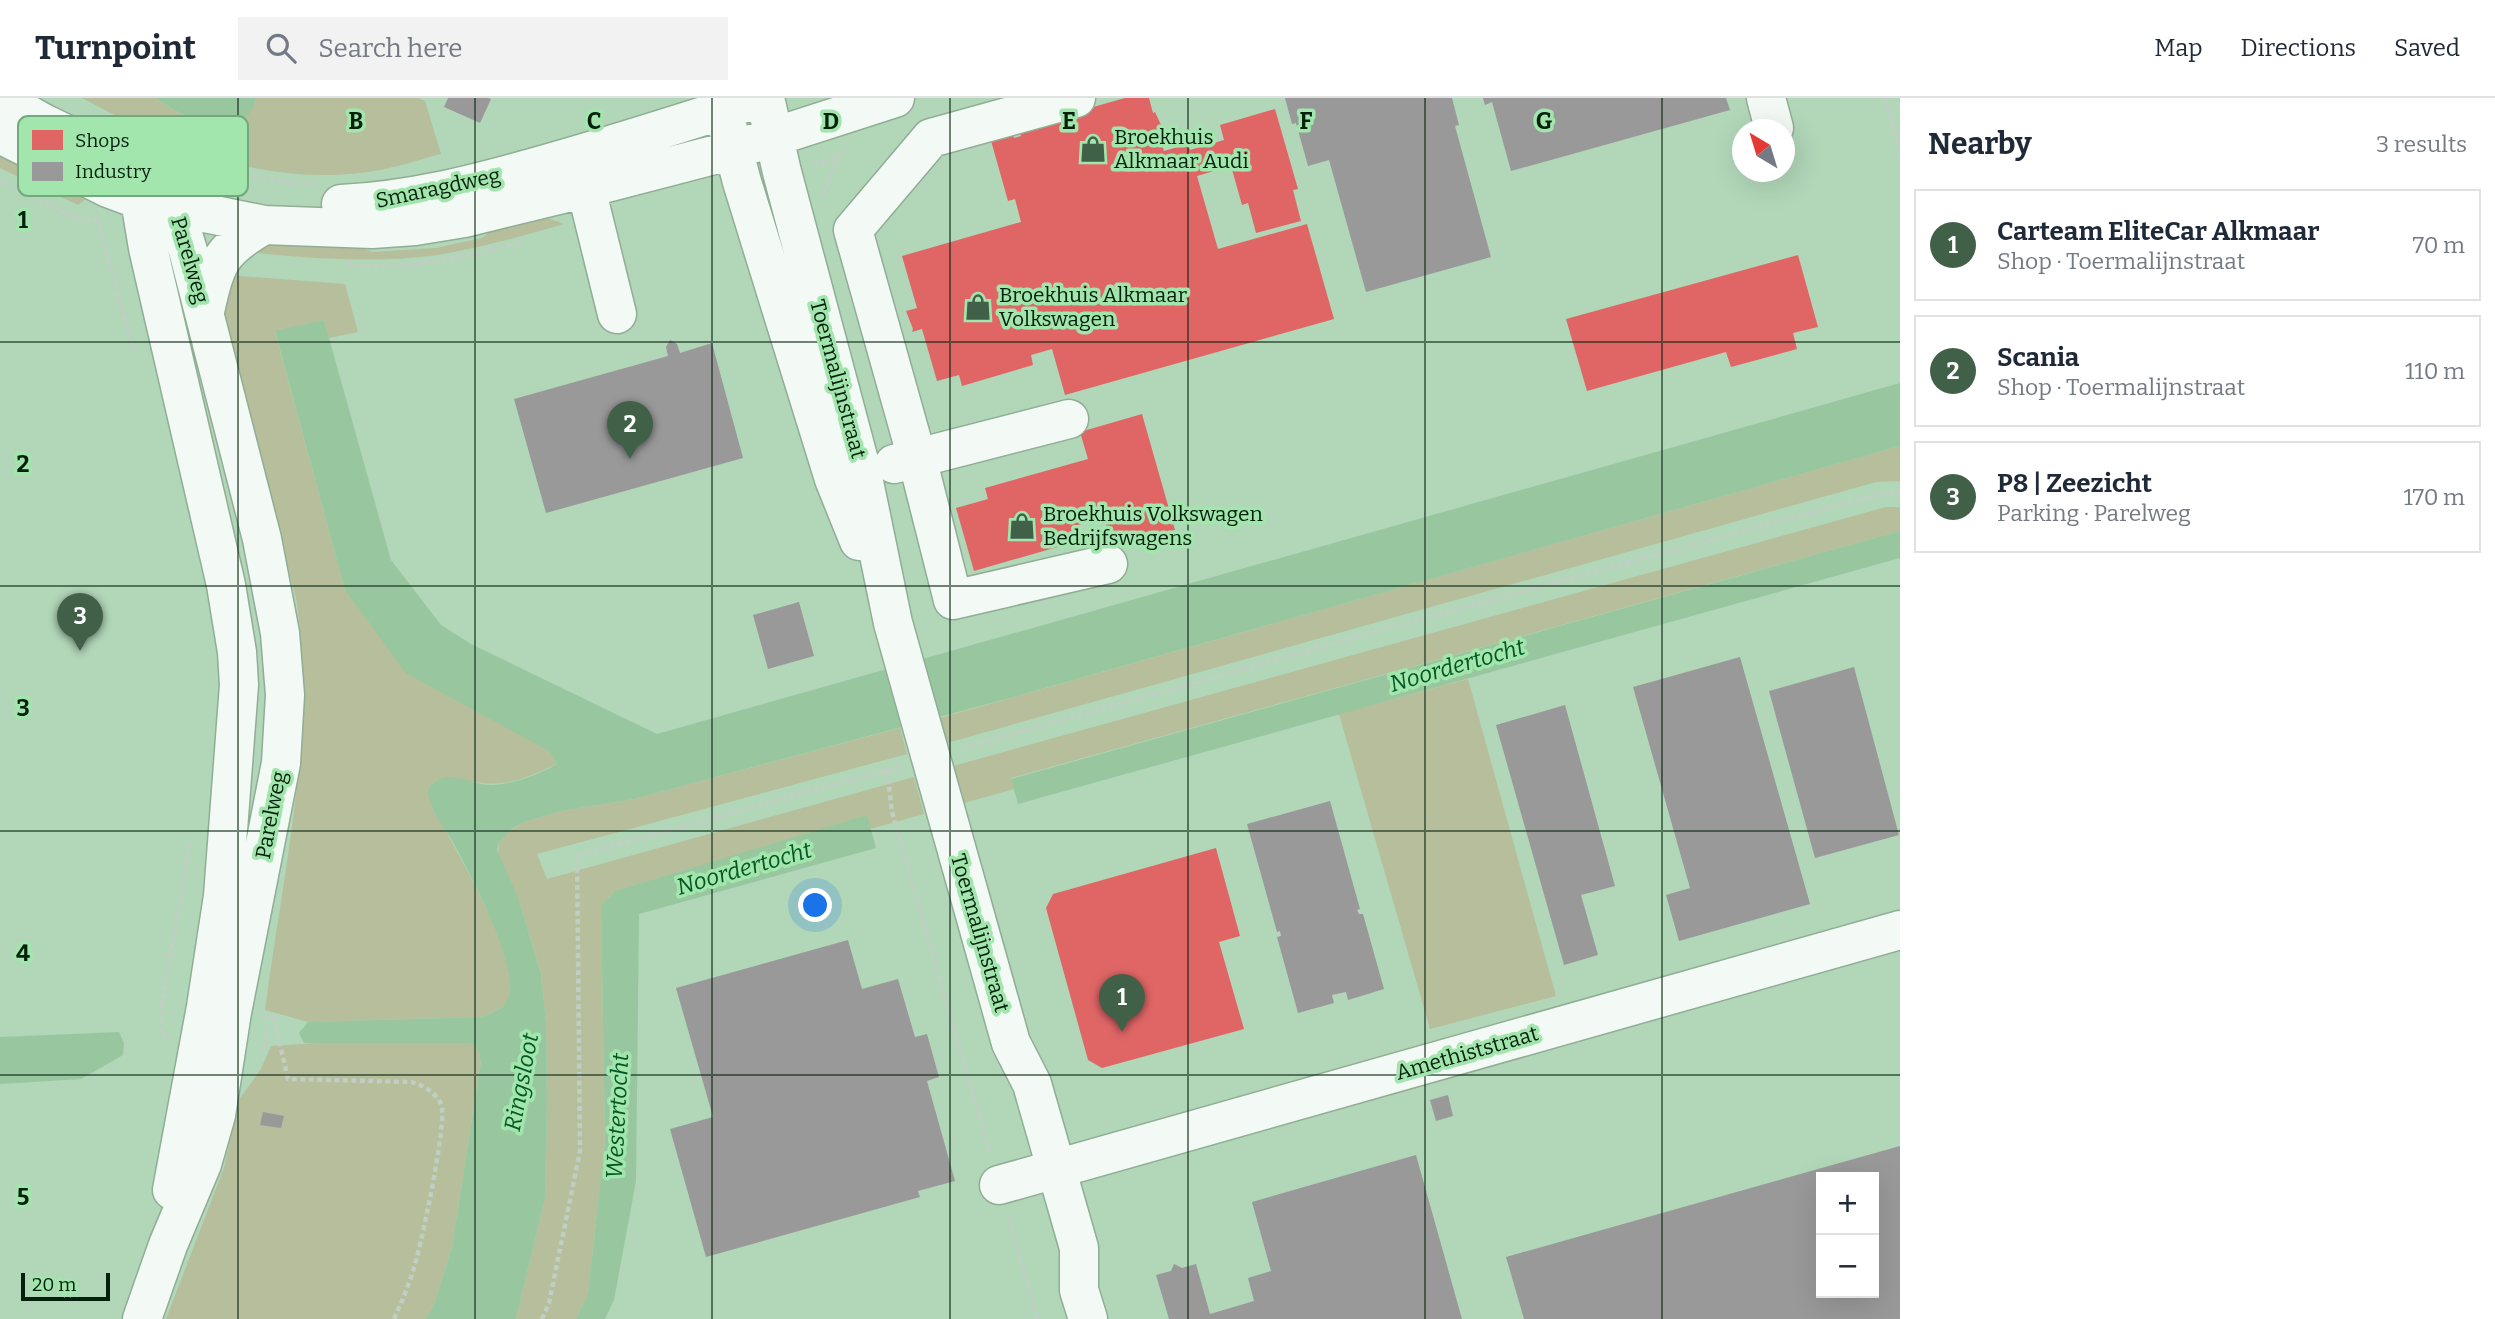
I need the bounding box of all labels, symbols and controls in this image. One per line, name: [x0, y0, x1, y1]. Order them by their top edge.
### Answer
search box: [238, 17, 728, 80]
text: Turnpoint: [35, 28, 196, 68]
icon: search: [262, 29, 300, 67]
text: Search here: [318, 33, 462, 64]
text: Map: [2154, 34, 2203, 62]
text: Directions: [2241, 34, 2356, 62]
text: Saved: [2394, 34, 2460, 62]
text: B: [349, 107, 363, 135]
text: C: [587, 107, 601, 135]
text: D: [823, 107, 839, 135]
text: E: [1062, 107, 1076, 135]
text: F: [1300, 107, 1313, 135]
text: G: [1536, 107, 1553, 135]
legend: [18, 116, 248, 196]
north arrow: [1732, 119, 1795, 182]
place label: Broekhuis Alkmaar Audi: [1114, 124, 1249, 174]
text: Nearby: [1928, 126, 2032, 162]
text: Shops: [75, 129, 130, 152]
text: 3 results: [2376, 130, 2467, 158]
shop icon: Broekhuis Alkmaar Audi: [1078, 134, 1108, 164]
text: Industry: [75, 160, 152, 183]
street label: Smaragdweg: [373, 162, 503, 214]
text: 1: [18, 206, 28, 234]
street label: Parelweg: [165, 214, 215, 307]
text: Carteam EliteCar Alkmaar: [1997, 216, 2320, 247]
text: 1: [1948, 231, 1958, 259]
text: 70 m: [2413, 231, 2465, 259]
text: Shop · Toermalijnstraat: [1997, 247, 2245, 275]
place label: Broekhuis Alkmaar Volkswagen: [999, 282, 1187, 332]
shop icon: Broekhuis Alkmaar Volkswagen: [963, 292, 993, 322]
street label: Toermalijnstraat: [804, 297, 872, 462]
text: Scania: [1997, 342, 2079, 373]
text: 2: [1947, 357, 1959, 385]
text: 110 m: [2405, 357, 2465, 385]
text: Shop · Toermalijnstraat: [1997, 373, 2245, 401]
pin: 2: [607, 401, 653, 459]
text: 2: [17, 450, 30, 478]
text: P8 | Zeezicht: [1997, 468, 2152, 499]
text: 3: [1946, 483, 1960, 511]
text: 170 m: [2403, 483, 2465, 511]
text: Parking · Parelweg: [1997, 499, 2191, 527]
place label: Broekhuis Volkswagen Bedrijfswagens: [1043, 501, 1263, 551]
shop icon: Broekhuis Volkswagen Bedrijfswagens: [1007, 511, 1037, 541]
pin: 3: [57, 593, 103, 651]
water label: Noordertocht: [1386, 632, 1529, 698]
text: 3: [16, 694, 30, 722]
street label: Parelweg: [250, 769, 292, 861]
water label: Noordertocht: [673, 835, 816, 901]
street label: Toermalijnstraat: [945, 851, 1015, 1016]
your location: [798, 888, 832, 922]
text: 4: [16, 939, 30, 967]
pin: 1: [1099, 974, 1145, 1032]
street label: Amethiststraat: [1393, 1020, 1542, 1086]
water label: Ringsloot: [498, 1030, 544, 1133]
water label: Westertocht: [600, 1052, 634, 1179]
map controls: [1816, 1172, 1879, 1298]
button: +: [1816, 1172, 1879, 1235]
text: 5: [17, 1183, 29, 1211]
button: −: [1816, 1235, 1879, 1298]
scale bar: [21, 1270, 110, 1302]
text: 20 m: [32, 1273, 76, 1296]

